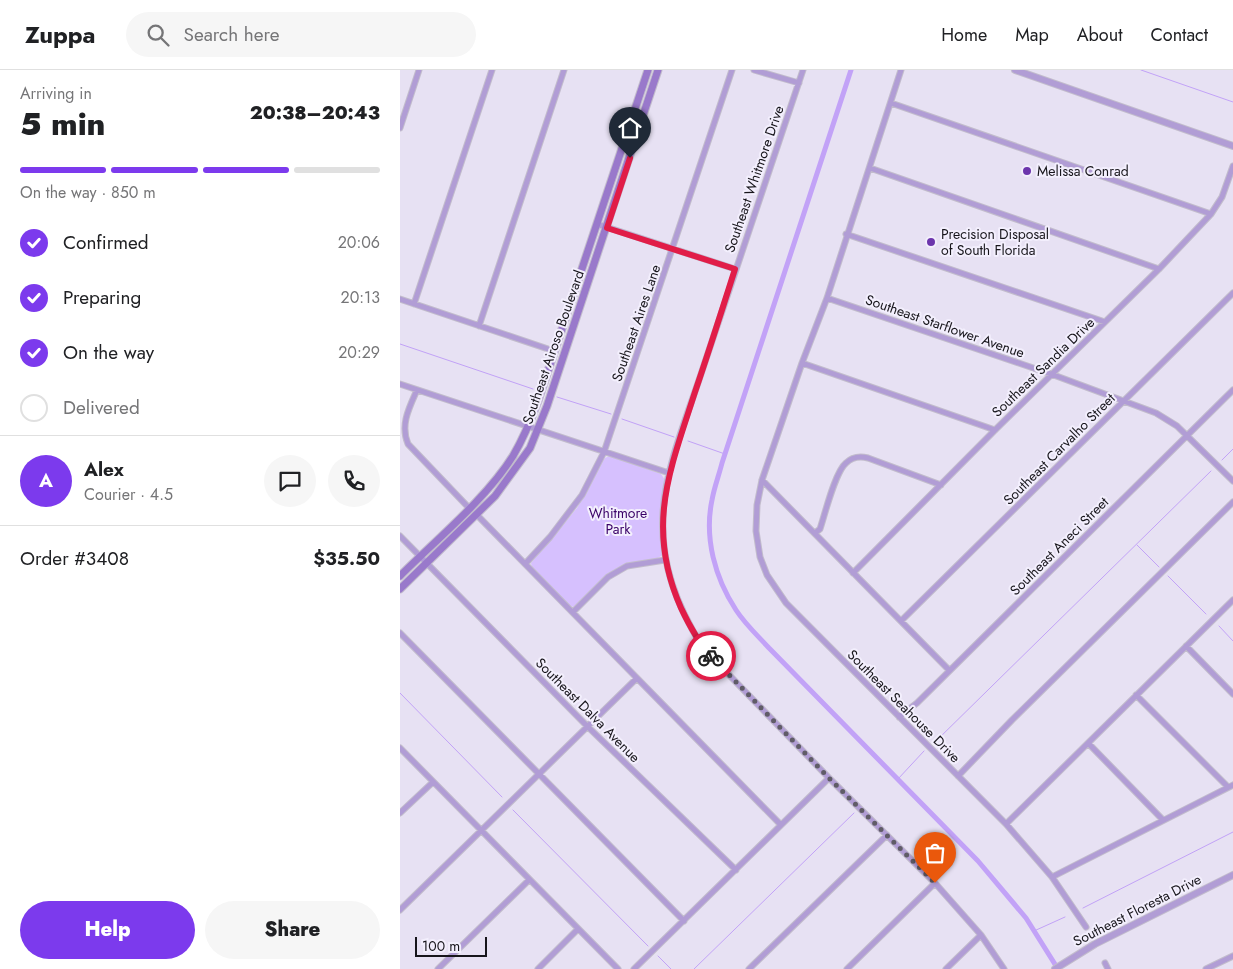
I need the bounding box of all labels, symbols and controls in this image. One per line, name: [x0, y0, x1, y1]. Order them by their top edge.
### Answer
search box: [126, 12, 476, 57]
text: Zuppa: [25, 17, 96, 52]
icon: search: [144, 21, 172, 49]
text: Search here: [184, 21, 280, 48]
text: Home: [941, 22, 987, 48]
text: Map: [1015, 22, 1049, 48]
text: About: [1077, 22, 1122, 48]
text: Contact: [1150, 22, 1208, 48]
text: Arriving in: [20, 82, 92, 105]
text: 20:38–20:43: [250, 99, 380, 126]
text: 5 min: [20, 101, 106, 147]
street label: Southeast Whitmore Drive: [719, 103, 789, 255]
pin: [609, 107, 651, 158]
icon: home: [616, 114, 644, 142]
place label: Melissa Conrad: [1037, 161, 1129, 181]
marker: Melissa Conrad: [1021, 165, 1033, 177]
text: On the way · 850 m: [20, 181, 156, 204]
place label: Precision Disposal of South Florida: [941, 224, 1049, 260]
icon: check: [20, 229, 48, 257]
text: Confirmed: [63, 229, 149, 256]
text: 20:06: [338, 231, 380, 254]
marker: Precision Disposal of South Florida: [925, 236, 937, 248]
street label: Southeast Aires Lane: [607, 262, 665, 384]
street label: Southeast Airoso Boulevard: [517, 267, 589, 427]
icon: check: [20, 284, 48, 312]
text: Preparing: [63, 284, 141, 311]
text: 20:13: [341, 286, 380, 309]
street label: Southeast Starflower Avenue: [863, 289, 1027, 363]
street label: Southeast Sandia Drive: [987, 313, 1099, 421]
icon: check: [20, 339, 48, 367]
text: On the way: [63, 339, 154, 366]
text: 20:29: [338, 341, 380, 364]
street label: Southeast Carvalho Street: [999, 388, 1120, 509]
text: Delivered: [63, 394, 140, 421]
button: chat: [264, 455, 316, 507]
button: phone: [328, 455, 380, 507]
text: Alex: [84, 456, 124, 483]
text: A: [39, 467, 53, 494]
text: Courier · 4.5: [84, 483, 173, 506]
street label: Southeast Aneci Street: [1005, 492, 1113, 600]
park label: Whitmore Park: [589, 503, 647, 539]
text: Order #3408: [20, 545, 129, 572]
text: $35.50: [313, 545, 380, 572]
courier: [686, 631, 736, 681]
icon: bike: [697, 642, 725, 670]
street label: Southeast Seahouse Drive: [843, 645, 965, 767]
street label: Southeast Dalva Avenue: [531, 653, 645, 767]
pin: [914, 832, 956, 883]
icon: bag: [921, 839, 949, 867]
street label: Southeast Floresta Drive: [1070, 869, 1204, 951]
button: Help: [20, 901, 195, 959]
button: Share: [205, 901, 380, 959]
scale bar: [415, 934, 488, 957]
text: 100 m: [422, 936, 460, 956]

